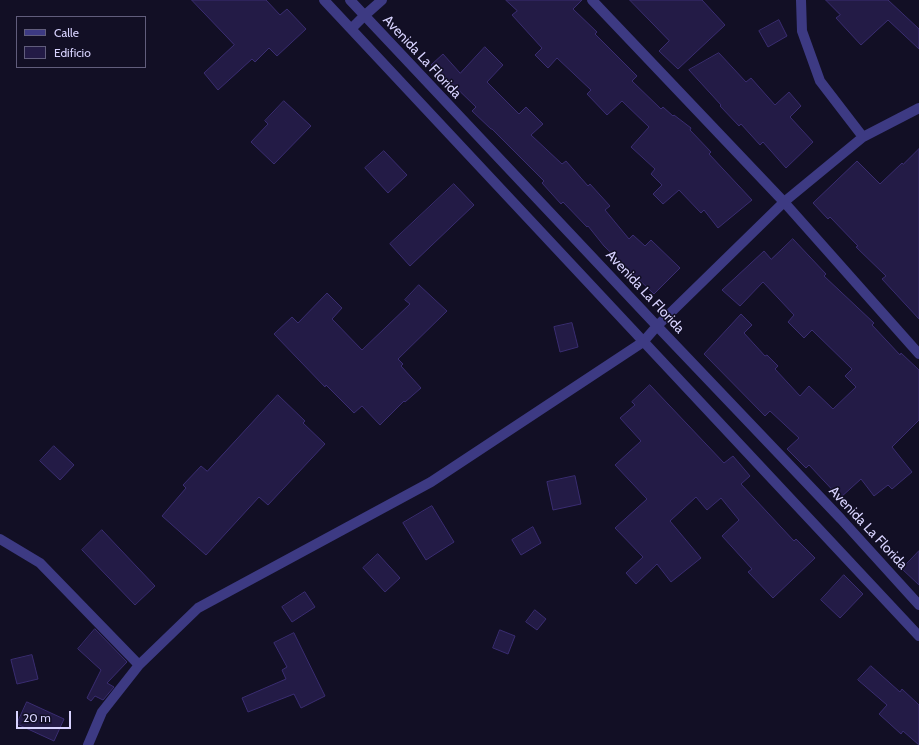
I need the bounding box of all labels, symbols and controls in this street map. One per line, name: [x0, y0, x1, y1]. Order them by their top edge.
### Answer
street label: Avenida La Florida: [379, 12, 465, 102]
legend: [16, 16, 146, 68]
text: Calle: [54, 25, 79, 40]
text: Edificio: [54, 45, 91, 60]
street label: Avenida La Florida: [602, 247, 688, 337]
street label: Avenida La Florida: [825, 483, 911, 573]
scale bar: [18, 703, 73, 729]
text: 20 m: [23, 710, 51, 725]

